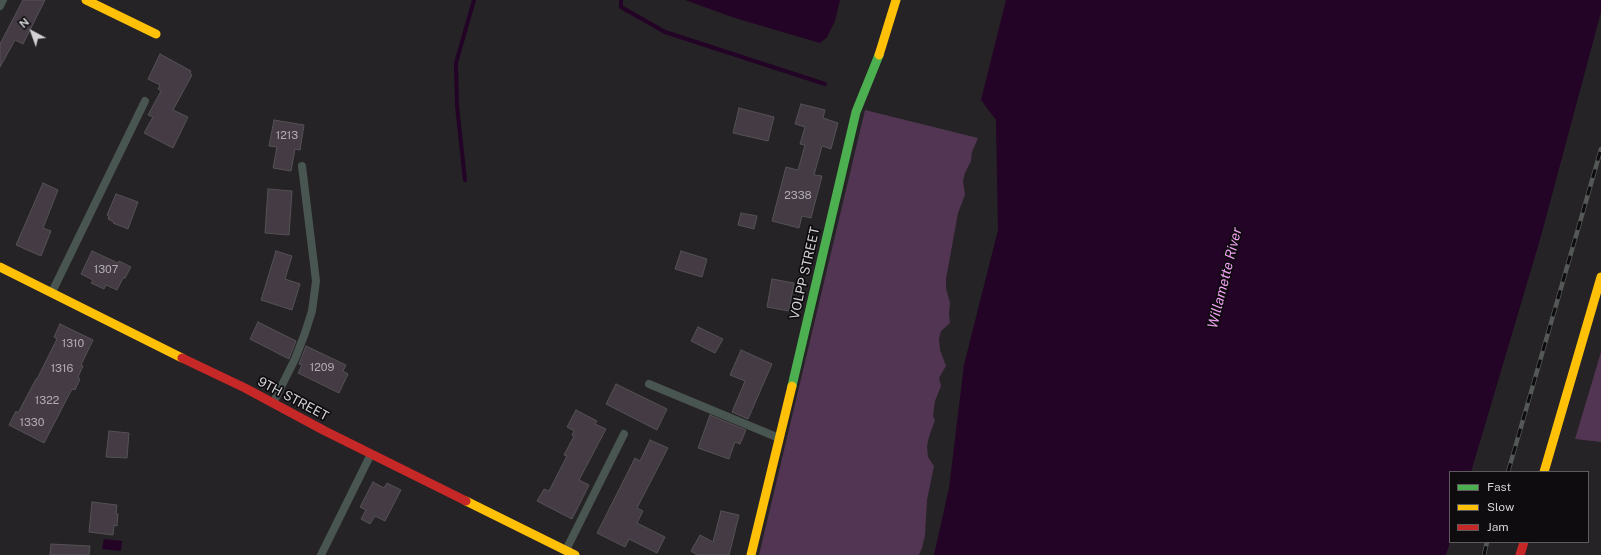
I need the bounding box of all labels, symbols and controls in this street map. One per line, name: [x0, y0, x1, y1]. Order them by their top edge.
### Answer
north arrow: [12, 12, 52, 52]
text: N: [17, 16, 31, 30]
house number: 1213: [276, 129, 298, 143]
house number: 2338: [784, 189, 812, 203]
street label: VOLPP STREET: [787, 225, 823, 321]
water label: Willamette River: [1204, 226, 1246, 330]
house number: 1307: [94, 263, 118, 277]
house number: 1310: [62, 337, 84, 351]
house number: 1209: [310, 361, 334, 375]
house number: 1316: [51, 362, 73, 376]
street label: 9TH STREET: [255, 374, 331, 424]
house number: 1322: [35, 394, 59, 408]
house number: 1330: [20, 416, 44, 430]
legend: [1449, 471, 1589, 543]
text: Fast: [1487, 480, 1511, 494]
text: Slow: [1487, 500, 1514, 514]
text: Jam: [1487, 520, 1509, 534]

